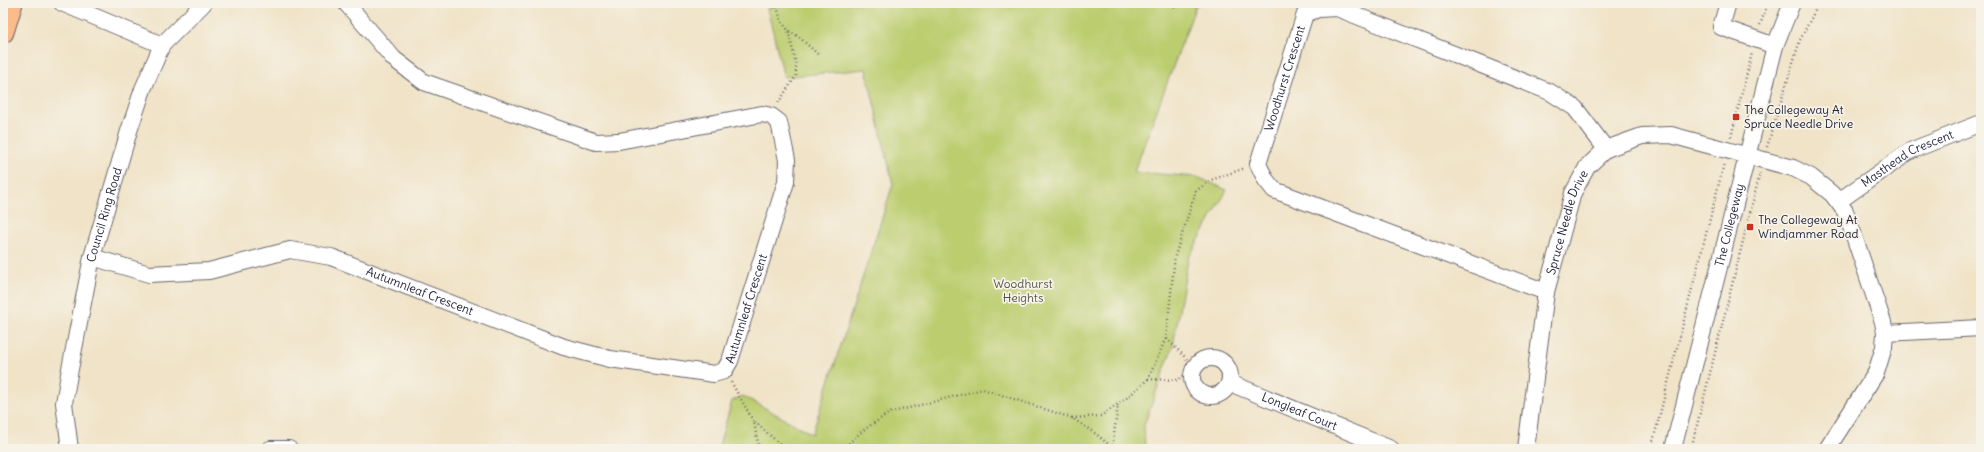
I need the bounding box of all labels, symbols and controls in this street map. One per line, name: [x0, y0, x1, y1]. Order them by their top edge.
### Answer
street label: Woodhurst Crescent: [1261, 24, 1308, 133]
place label: The Collegeway At Spruce Needle Drive: [1744, 102, 1853, 131]
marker: The Collegeway At Spruce Needle Drive: [1731, 112, 1741, 122]
street label: Masthead Crescent: [1858, 127, 1955, 190]
street label: Council Ring Road: [83, 166, 125, 263]
street label: Spruce Needle Drive: [1543, 167, 1591, 276]
street label: The Collegeway: [1711, 182, 1747, 268]
place label: The Collegeway At Windjammer Road: [1758, 212, 1859, 241]
marker: The Collegeway At Windjammer Road: [1745, 222, 1755, 232]
street label: Autumnleaf Crescent: [722, 252, 770, 365]
street label: Autumnleaf Crescent: [364, 263, 476, 318]
park label: Woodhurst Heights: [993, 276, 1053, 305]
street label: Longleaf Court: [1260, 389, 1339, 433]

